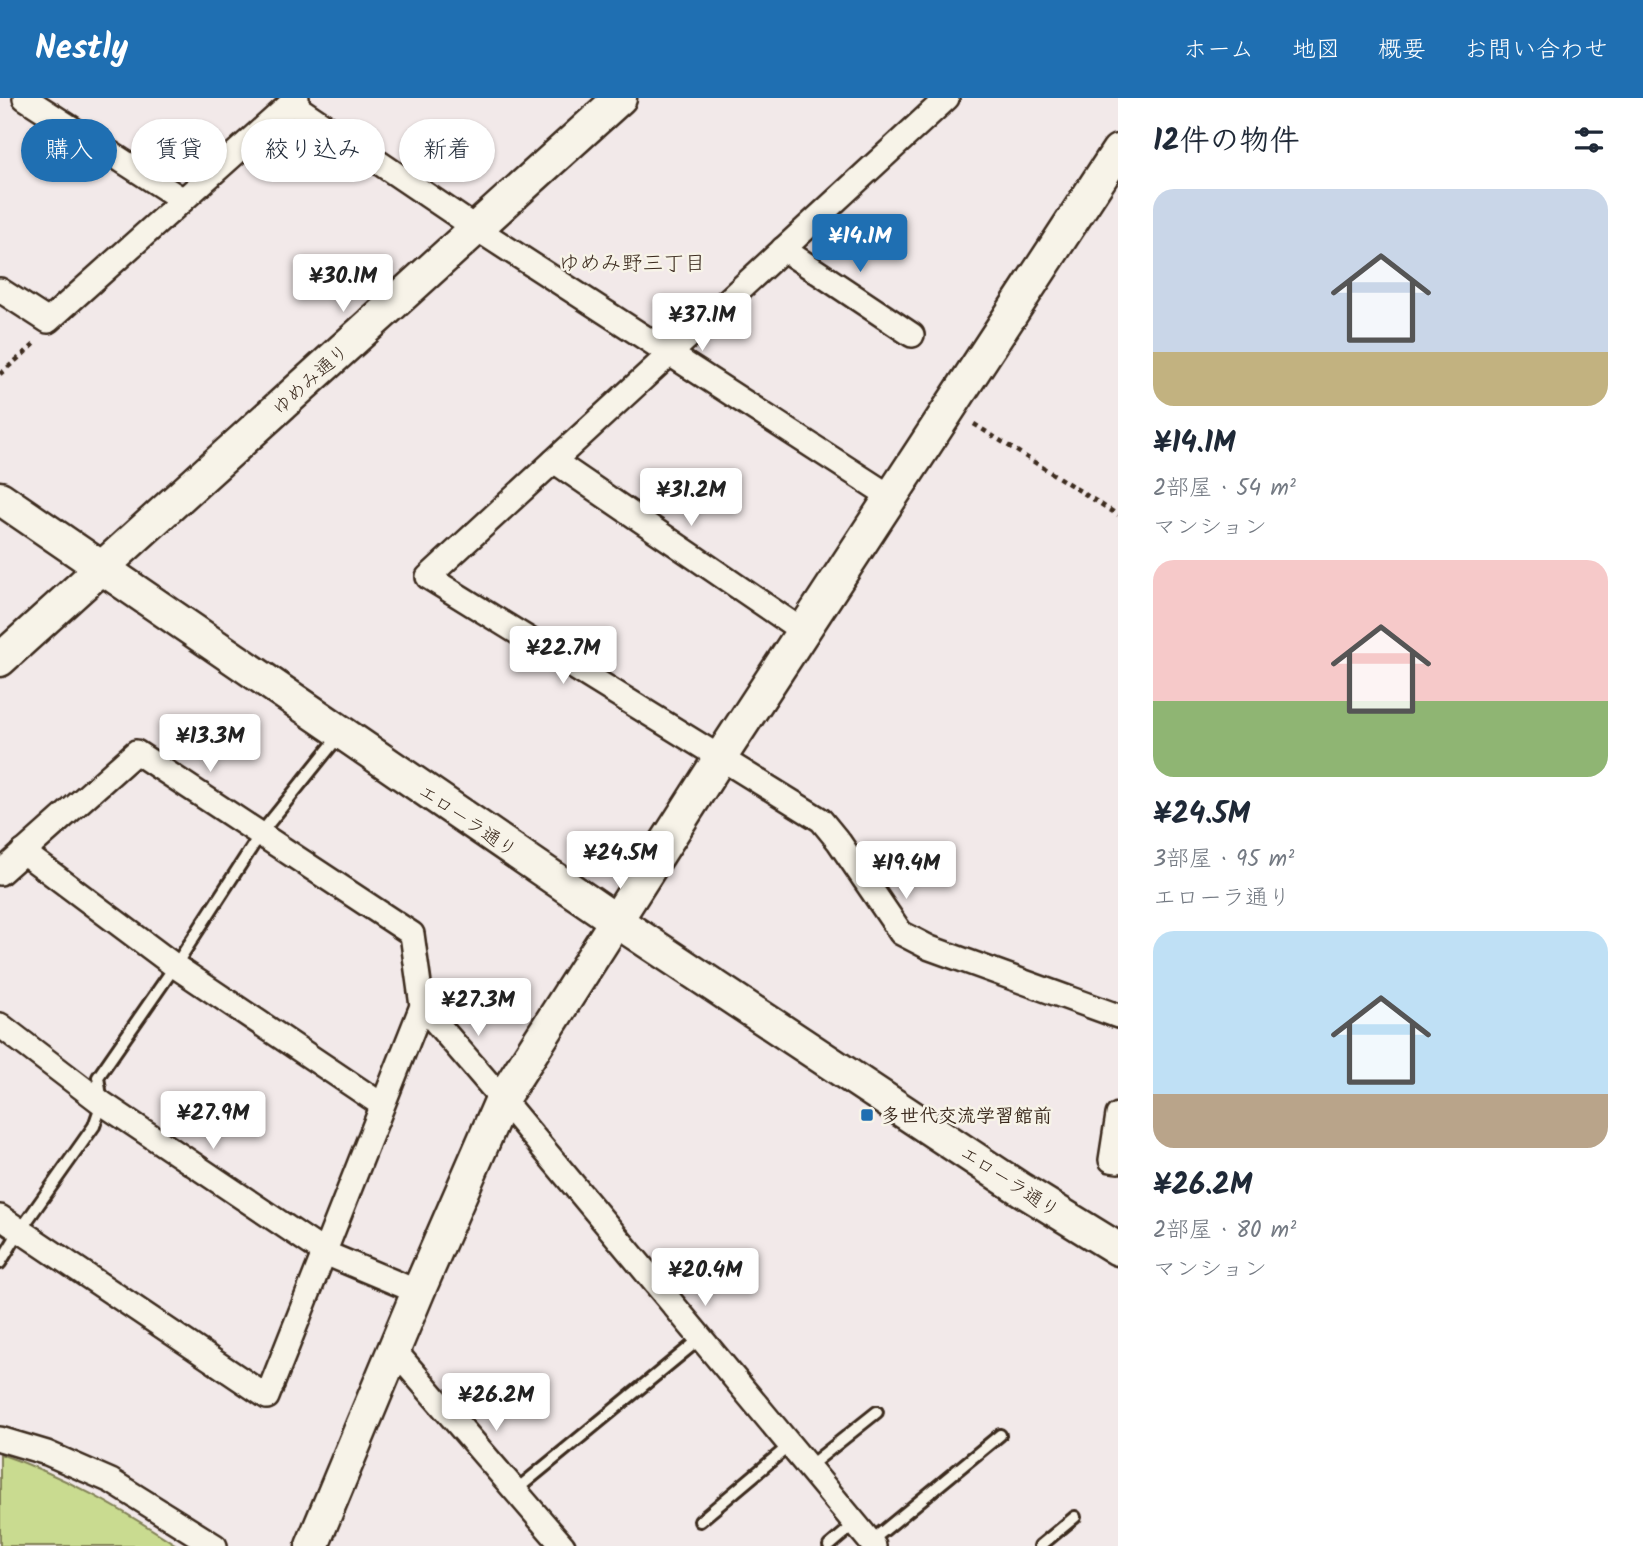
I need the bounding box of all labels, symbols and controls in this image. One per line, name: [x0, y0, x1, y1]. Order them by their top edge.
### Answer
text: Nestly: [35, 23, 128, 76]
text: ホーム: [1183, 31, 1254, 70]
text: 地図: [1292, 31, 1340, 70]
text: 概要: [1378, 31, 1426, 70]
text: お問い合わせ: [1464, 31, 1608, 70]
text: 12件の物件: [1153, 118, 1300, 166]
chip: 購入: [21, 119, 117, 182]
chip: 賃貸: [131, 119, 227, 182]
chip: 絞り込み: [241, 119, 385, 182]
chip: 新着: [399, 119, 495, 182]
icon: filters: [1570, 121, 1608, 159]
pin: ¥14.1M: [803, 214, 917, 274]
text: ¥14.1M: [828, 219, 892, 255]
icon: home: [1318, 235, 1444, 361]
district label: ゆめみ野三丁目: [559, 248, 706, 281]
pin: ¥30.1M: [286, 254, 400, 314]
text: ¥30.1M: [309, 259, 377, 295]
pin: ¥37.1M: [645, 294, 759, 353]
text: ¥37.1M: [668, 298, 736, 334]
street label: ゆめみ通り: [266, 338, 357, 423]
text: ¥14.1M: [1153, 420, 1236, 468]
pin: ¥31.2M: [634, 468, 748, 528]
text: 2部屋 · 54 m²: [1153, 471, 1296, 507]
text: ¥31.2M: [656, 473, 726, 509]
text: マンション: [1153, 510, 1267, 546]
icon: home: [1318, 606, 1444, 732]
pin: ¥22.7M: [506, 626, 620, 686]
text: ¥22.7M: [526, 631, 600, 667]
pin: ¥13.3M: [153, 714, 267, 774]
text: ¥13.3M: [175, 719, 245, 755]
street label: エローラ通り: [411, 777, 523, 866]
text: ¥24.5M: [1153, 791, 1250, 839]
pin: ¥24.5M: [563, 832, 677, 891]
text: ¥24.5M: [583, 836, 657, 872]
pin: ¥19.4M: [849, 842, 963, 901]
text: 3部屋 · 95 m²: [1153, 842, 1294, 878]
text: ¥19.4M: [872, 846, 940, 882]
text: エローラ通り: [1153, 881, 1291, 917]
icon: home: [1318, 977, 1444, 1103]
pin: ¥27.3M: [421, 978, 535, 1038]
text: ¥27.3M: [441, 983, 515, 1019]
pin: ¥27.9M: [156, 1091, 270, 1151]
text: ¥27.9M: [177, 1096, 249, 1132]
place label: 多世代交流学習館前: [881, 1102, 1052, 1132]
marker: 多世代交流学習館前: [859, 1107, 875, 1123]
street label: エローラ通り: [953, 1139, 1065, 1226]
text: ¥26.2M: [1153, 1162, 1252, 1210]
text: 2部屋 · 80 m²: [1153, 1213, 1296, 1249]
pin: ¥20.4M: [648, 1248, 762, 1308]
text: マンション: [1153, 1252, 1267, 1288]
text: ¥20.4M: [668, 1253, 742, 1289]
pin: ¥26.2M: [439, 1374, 553, 1433]
text: ¥26.2M: [458, 1378, 534, 1414]

